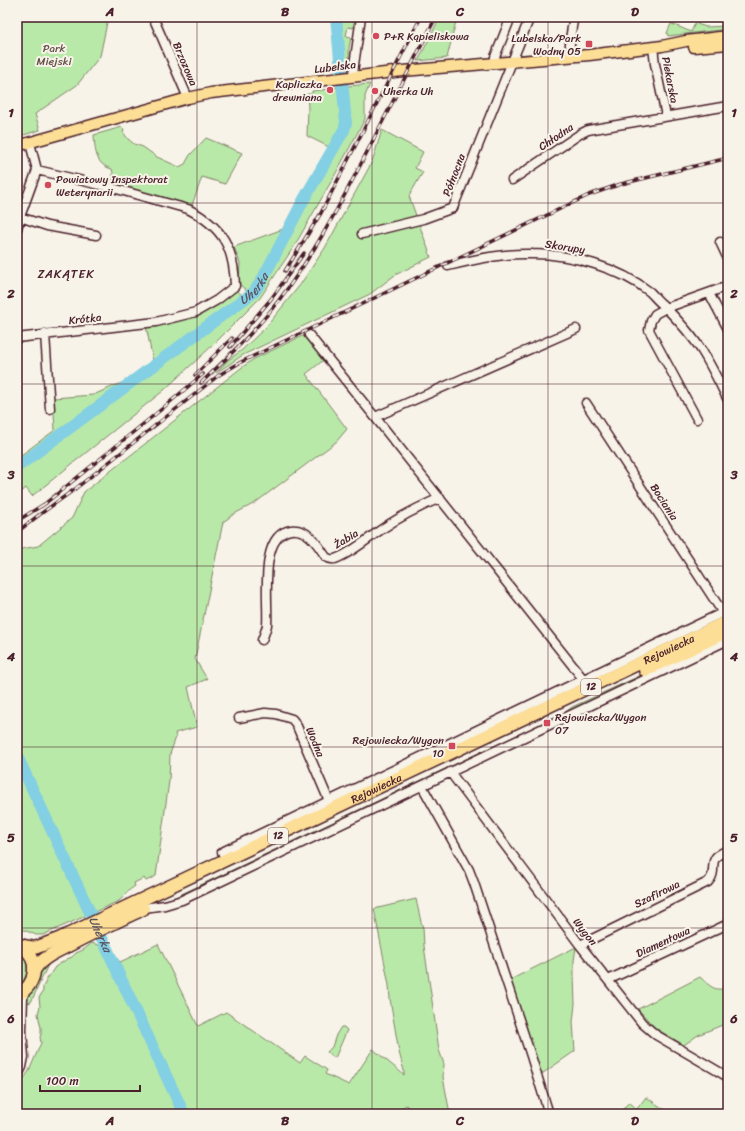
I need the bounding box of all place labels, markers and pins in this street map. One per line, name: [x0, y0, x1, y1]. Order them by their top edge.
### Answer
place label: P+R Kąpieliskowa: [384, 27, 469, 46]
place label: Lubelska/Park Wodny 05: [511, 29, 581, 61]
marker: P+R Kąpieliskowa: [371, 31, 381, 41]
marker: Lubelska/Park Wodny 05: [584, 39, 594, 49]
place label: Kapliczka drewniana: [273, 75, 322, 107]
place label: Uherka Uh: [383, 82, 434, 101]
marker: Kapliczka drewniana: [325, 85, 335, 95]
marker: Uherka Uh: [370, 86, 380, 96]
place label: Powiatowy Inspektorat Weterynarii: [56, 170, 168, 202]
marker: Powiatowy Inspektorat Weterynarii: [43, 180, 53, 190]
place label: Rejowiecka/Wygon 07: [555, 708, 646, 740]
marker: Rejowiecka/Wygon 07: [542, 718, 552, 728]
place label: Rejowiecka/Wygon 10: [353, 731, 444, 763]
marker: Rejowiecka/Wygon 10: [447, 741, 457, 751]

